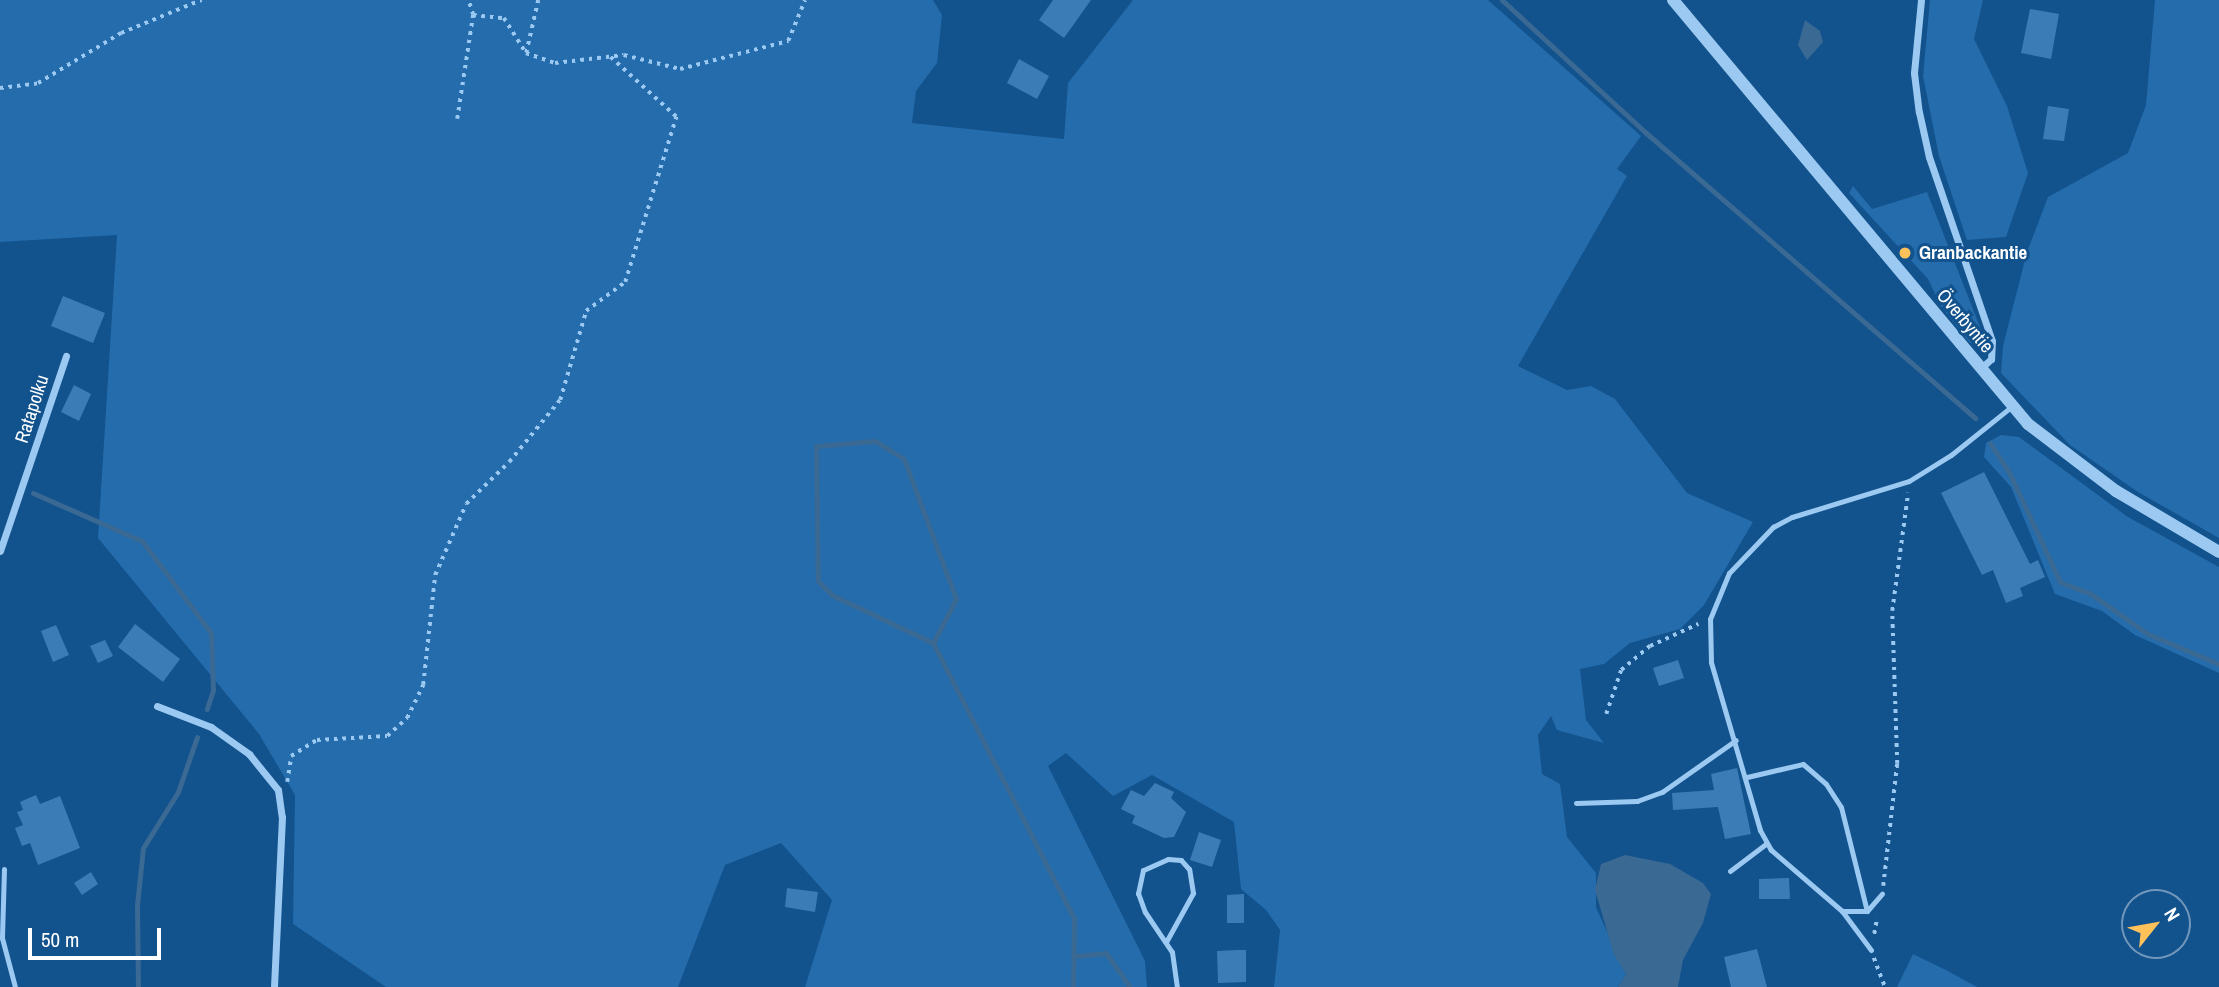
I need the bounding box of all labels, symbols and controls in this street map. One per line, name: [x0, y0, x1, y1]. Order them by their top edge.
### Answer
place label: Granbackantie: [1919, 242, 2027, 264]
marker: Granbackantie: [1897, 245, 1913, 261]
street label: Överbyntie: [1932, 284, 1998, 358]
street label: Ratapolku: [10, 372, 54, 446]
north arrow: [2121, 889, 2191, 959]
text: N: [2158, 903, 2186, 926]
scale bar: [32, 914, 164, 958]
text: 50 m: [41, 925, 79, 954]

